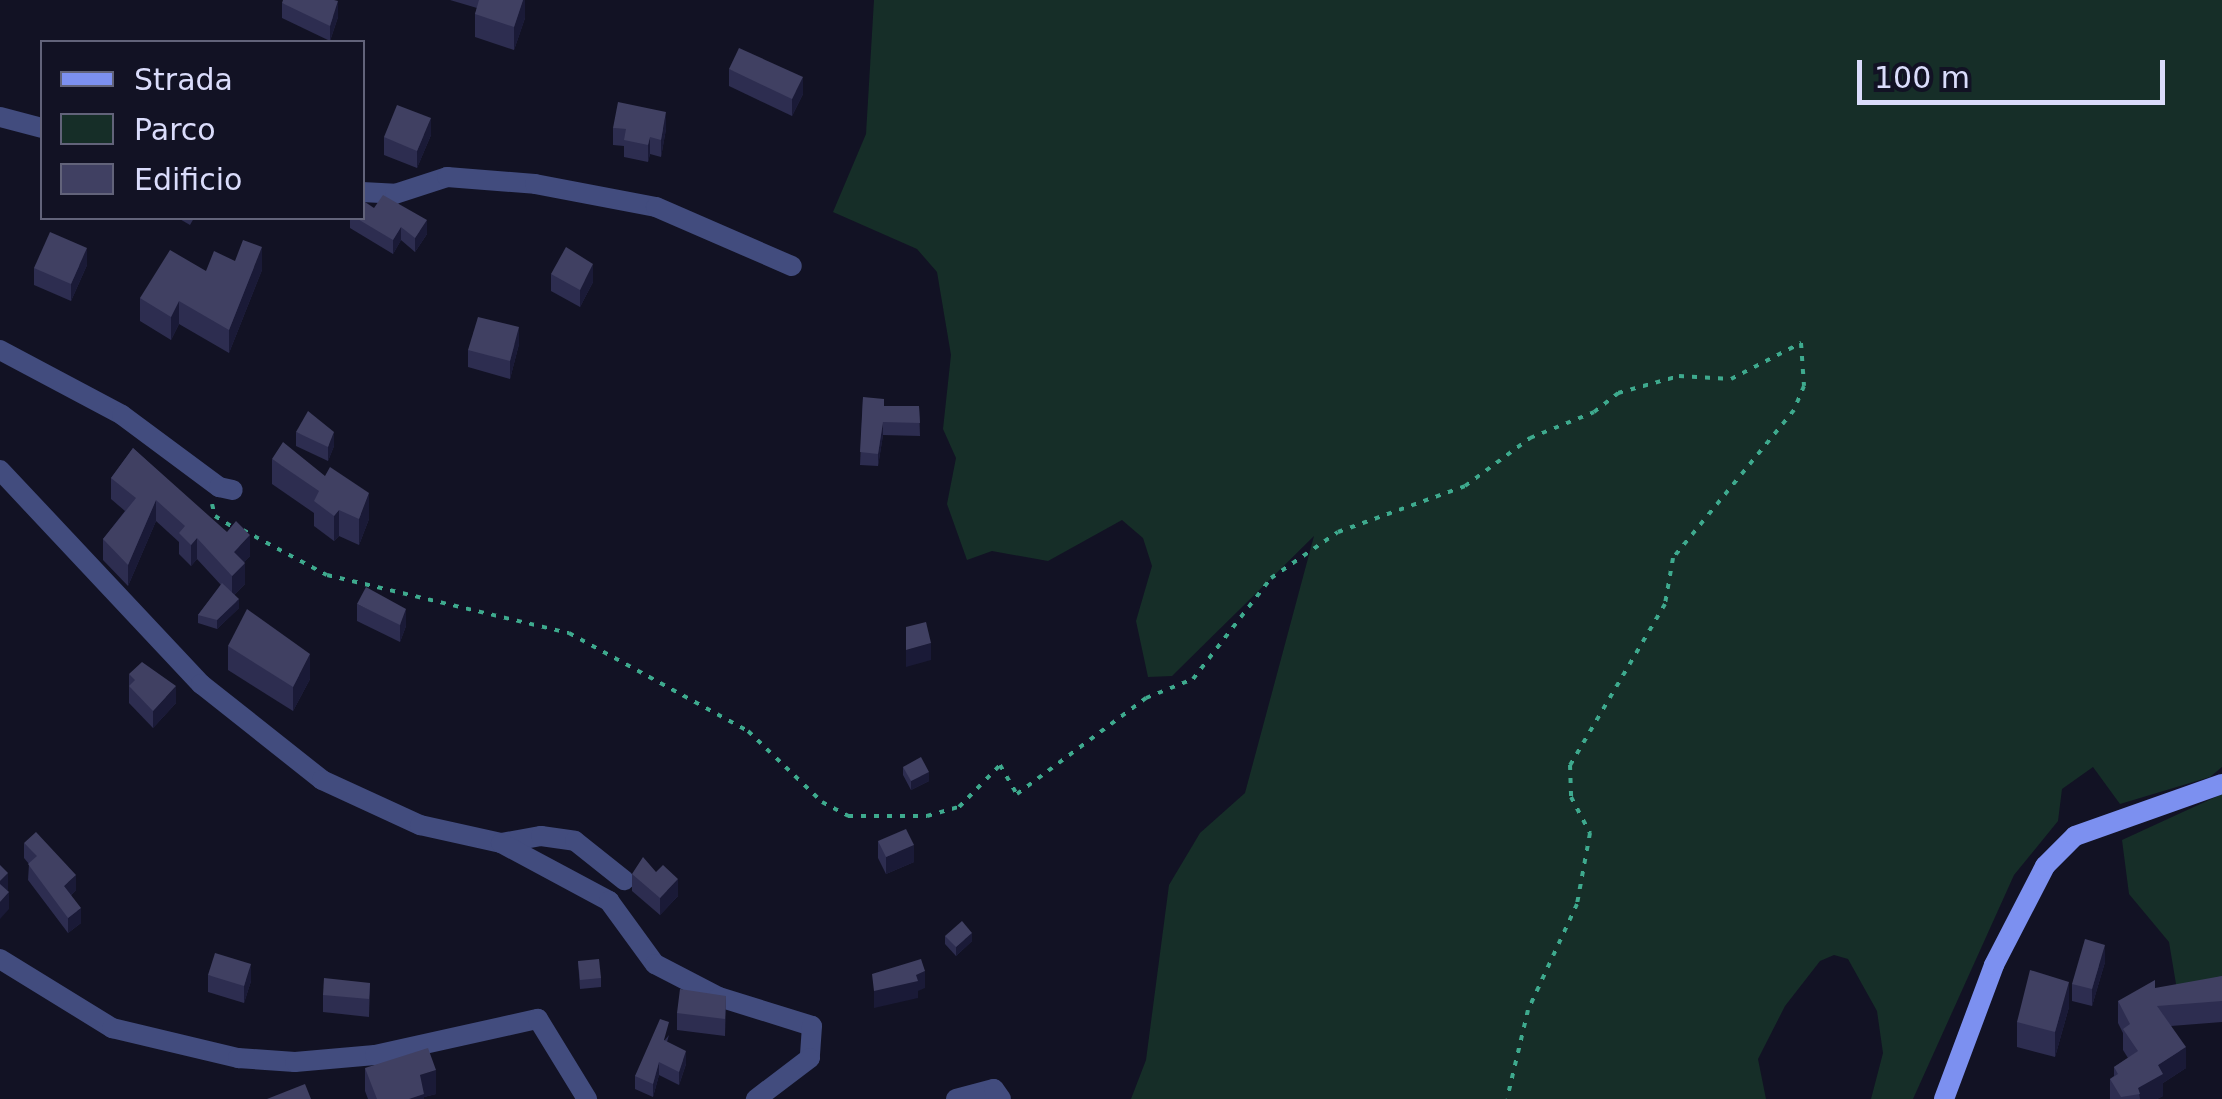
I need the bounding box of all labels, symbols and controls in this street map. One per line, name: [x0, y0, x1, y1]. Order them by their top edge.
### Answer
legend: [40, 40, 365, 220]
scale bar: [1862, 40, 2170, 102]
text: 100 m: [1874, 60, 1970, 95]
text: Strada: [134, 62, 233, 97]
text: Parco: [134, 112, 216, 147]
text: Edificio: [134, 162, 242, 197]

